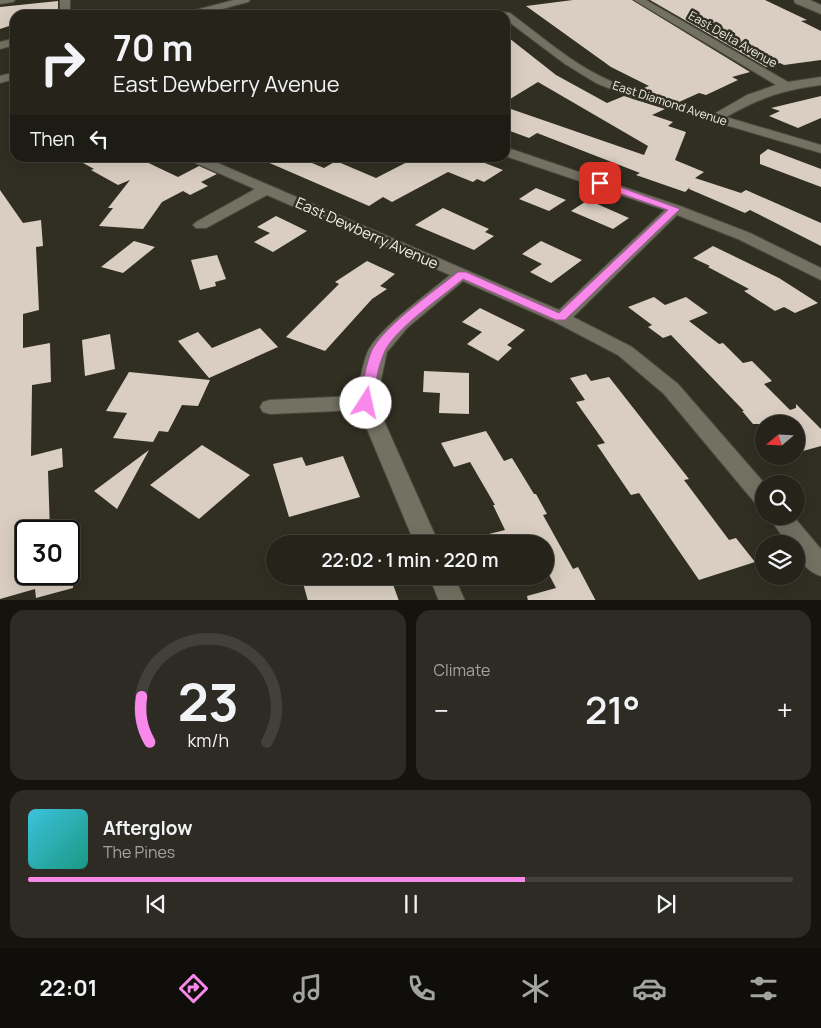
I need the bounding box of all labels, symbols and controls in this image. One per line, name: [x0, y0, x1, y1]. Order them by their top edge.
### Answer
street label: East Delta Avenue: [686, 7, 780, 71]
text: 70 m: [113, 24, 193, 72]
icon: right: [30, 30, 95, 95]
text: East Dewberry Avenue: [113, 69, 340, 99]
street label: East Diamond Avenue: [611, 76, 729, 130]
icon: left: [85, 125, 113, 153]
text: Then: [30, 126, 75, 152]
pin: [579, 162, 621, 204]
icon: arrive: [586, 169, 614, 197]
street label: East Dewberry Avenue: [292, 192, 442, 274]
position arrow: [339, 376, 391, 428]
north arrow: [755, 415, 805, 465]
map controls: [755, 415, 805, 585]
button: search: [755, 475, 805, 525]
speed limit sign: 30: [15, 520, 80, 585]
button: layers: [755, 535, 805, 585]
text: 22:02 · 1 min · 220 m: [321, 547, 499, 573]
text: Climate: [434, 659, 490, 681]
text: 23: [177, 666, 238, 737]
text: 21°: [585, 683, 640, 735]
text: −: [434, 691, 449, 729]
text: +: [777, 691, 793, 729]
text: km/h: [187, 728, 229, 752]
text: Afterglow: [103, 815, 192, 841]
text: The Pines: [103, 841, 175, 863]
icon: previous: [142, 890, 170, 918]
icon: pause: [397, 890, 425, 918]
icon: next: [652, 890, 680, 918]
icon: directions: [176, 971, 211, 1006]
icon: music: [290, 971, 325, 1006]
icon: phone: [404, 971, 439, 1006]
icon: climate: [518, 971, 553, 1006]
icon: car: [632, 971, 667, 1006]
icon: filters: [746, 971, 781, 1006]
text: 22:01: [40, 973, 97, 1003]

